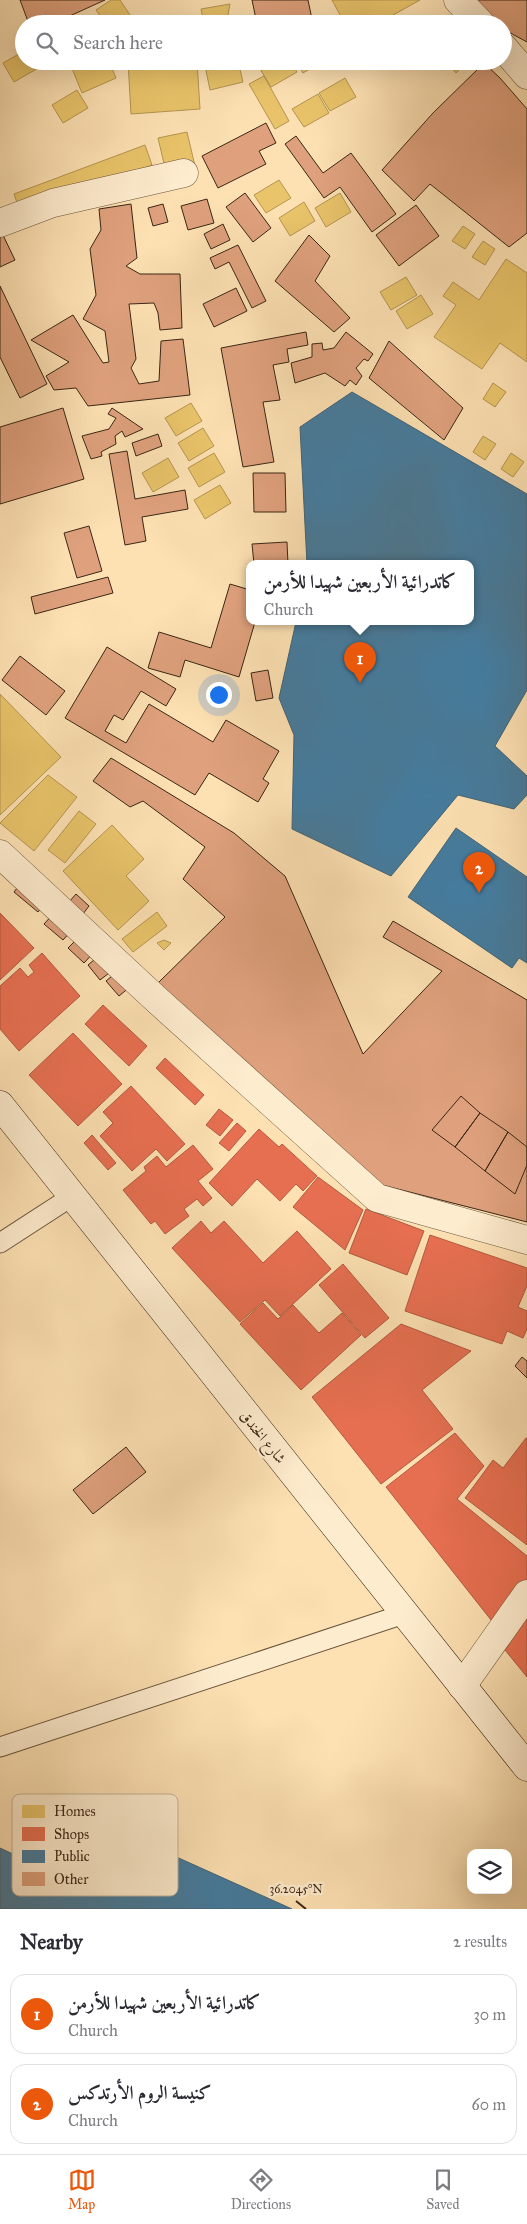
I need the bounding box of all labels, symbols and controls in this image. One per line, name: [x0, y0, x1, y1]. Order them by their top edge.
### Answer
search box: [15, 15, 512, 70]
icon: search: [33, 29, 61, 57]
text: Search here: [73, 31, 163, 54]
popup: [246, 560, 474, 625]
text: كاتدرائية الأربعين شهيدا للأرمن: [264, 570, 456, 593]
text: Church: [264, 600, 313, 619]
pin: 1: [344, 642, 376, 683]
your location: [206, 682, 232, 708]
pin: 2: [463, 852, 495, 893]
street label: شارع الخندق: [233, 1407, 290, 1470]
legend: [12, 1794, 178, 1896]
text: Homes: [54, 1803, 96, 1820]
text: Shops: [54, 1826, 89, 1843]
text: Public: [54, 1848, 90, 1865]
map controls: [467, 1849, 512, 1894]
button: layers: [467, 1849, 512, 1894]
text: Other: [54, 1871, 89, 1888]
text: 36.2045°N: [269, 1882, 323, 1896]
text: Nearby: [20, 1929, 83, 1955]
text: 2 results: [453, 1932, 507, 1951]
text: كاتدرائية الأربعين شهيدا للأرمن: [68, 1991, 261, 2014]
text: 1: [34, 2005, 40, 2024]
text: 30 m: [473, 2005, 506, 2024]
text: Church: [68, 2021, 118, 2040]
text: كنيسة الروم الأرتدكس: [68, 2081, 212, 2104]
text: 2: [33, 2095, 41, 2114]
text: 60 m: [472, 2095, 506, 2114]
text: Church: [68, 2111, 118, 2130]
tab: Map: [68, 2166, 96, 2213]
tab: Directions: [231, 2166, 291, 2213]
tab: Saved: [426, 2166, 459, 2213]

